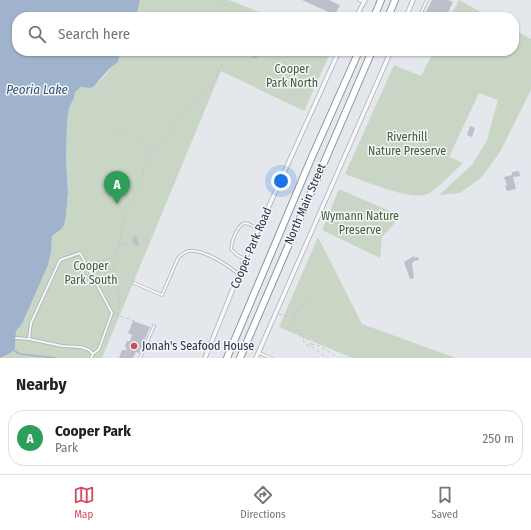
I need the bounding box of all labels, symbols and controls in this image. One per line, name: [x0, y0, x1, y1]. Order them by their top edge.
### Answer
search box: [12, 12, 519, 56]
icon: search: [26, 23, 48, 45]
text: Search here: [58, 25, 130, 43]
park label: Cooper Park North: [266, 62, 318, 90]
water label: Peoria Lake: [6, 82, 68, 97]
park label: Riverhill Nature Preserve: [368, 130, 446, 158]
street label: North Main Street: [282, 161, 328, 247]
pin: A: [104, 171, 130, 204]
your location: [271, 171, 291, 191]
street label: Cooper Park Road: [228, 205, 274, 291]
park label: Wymann Nature Preserve: [321, 209, 399, 237]
park label: Cooper Park South: [65, 259, 117, 287]
place label: Jonah's Seafood House: [142, 339, 254, 353]
marker: Jonah's Seafood House: [129, 341, 139, 351]
text: Nearby: [16, 374, 67, 395]
text: Cooper Park: [55, 422, 131, 440]
text: A: [26, 431, 34, 446]
text: 250 m: [482, 431, 514, 446]
text: Park: [55, 440, 78, 455]
tab: Map: [73, 484, 95, 521]
tab: Directions: [240, 484, 286, 521]
tab: Saved: [431, 484, 458, 521]

